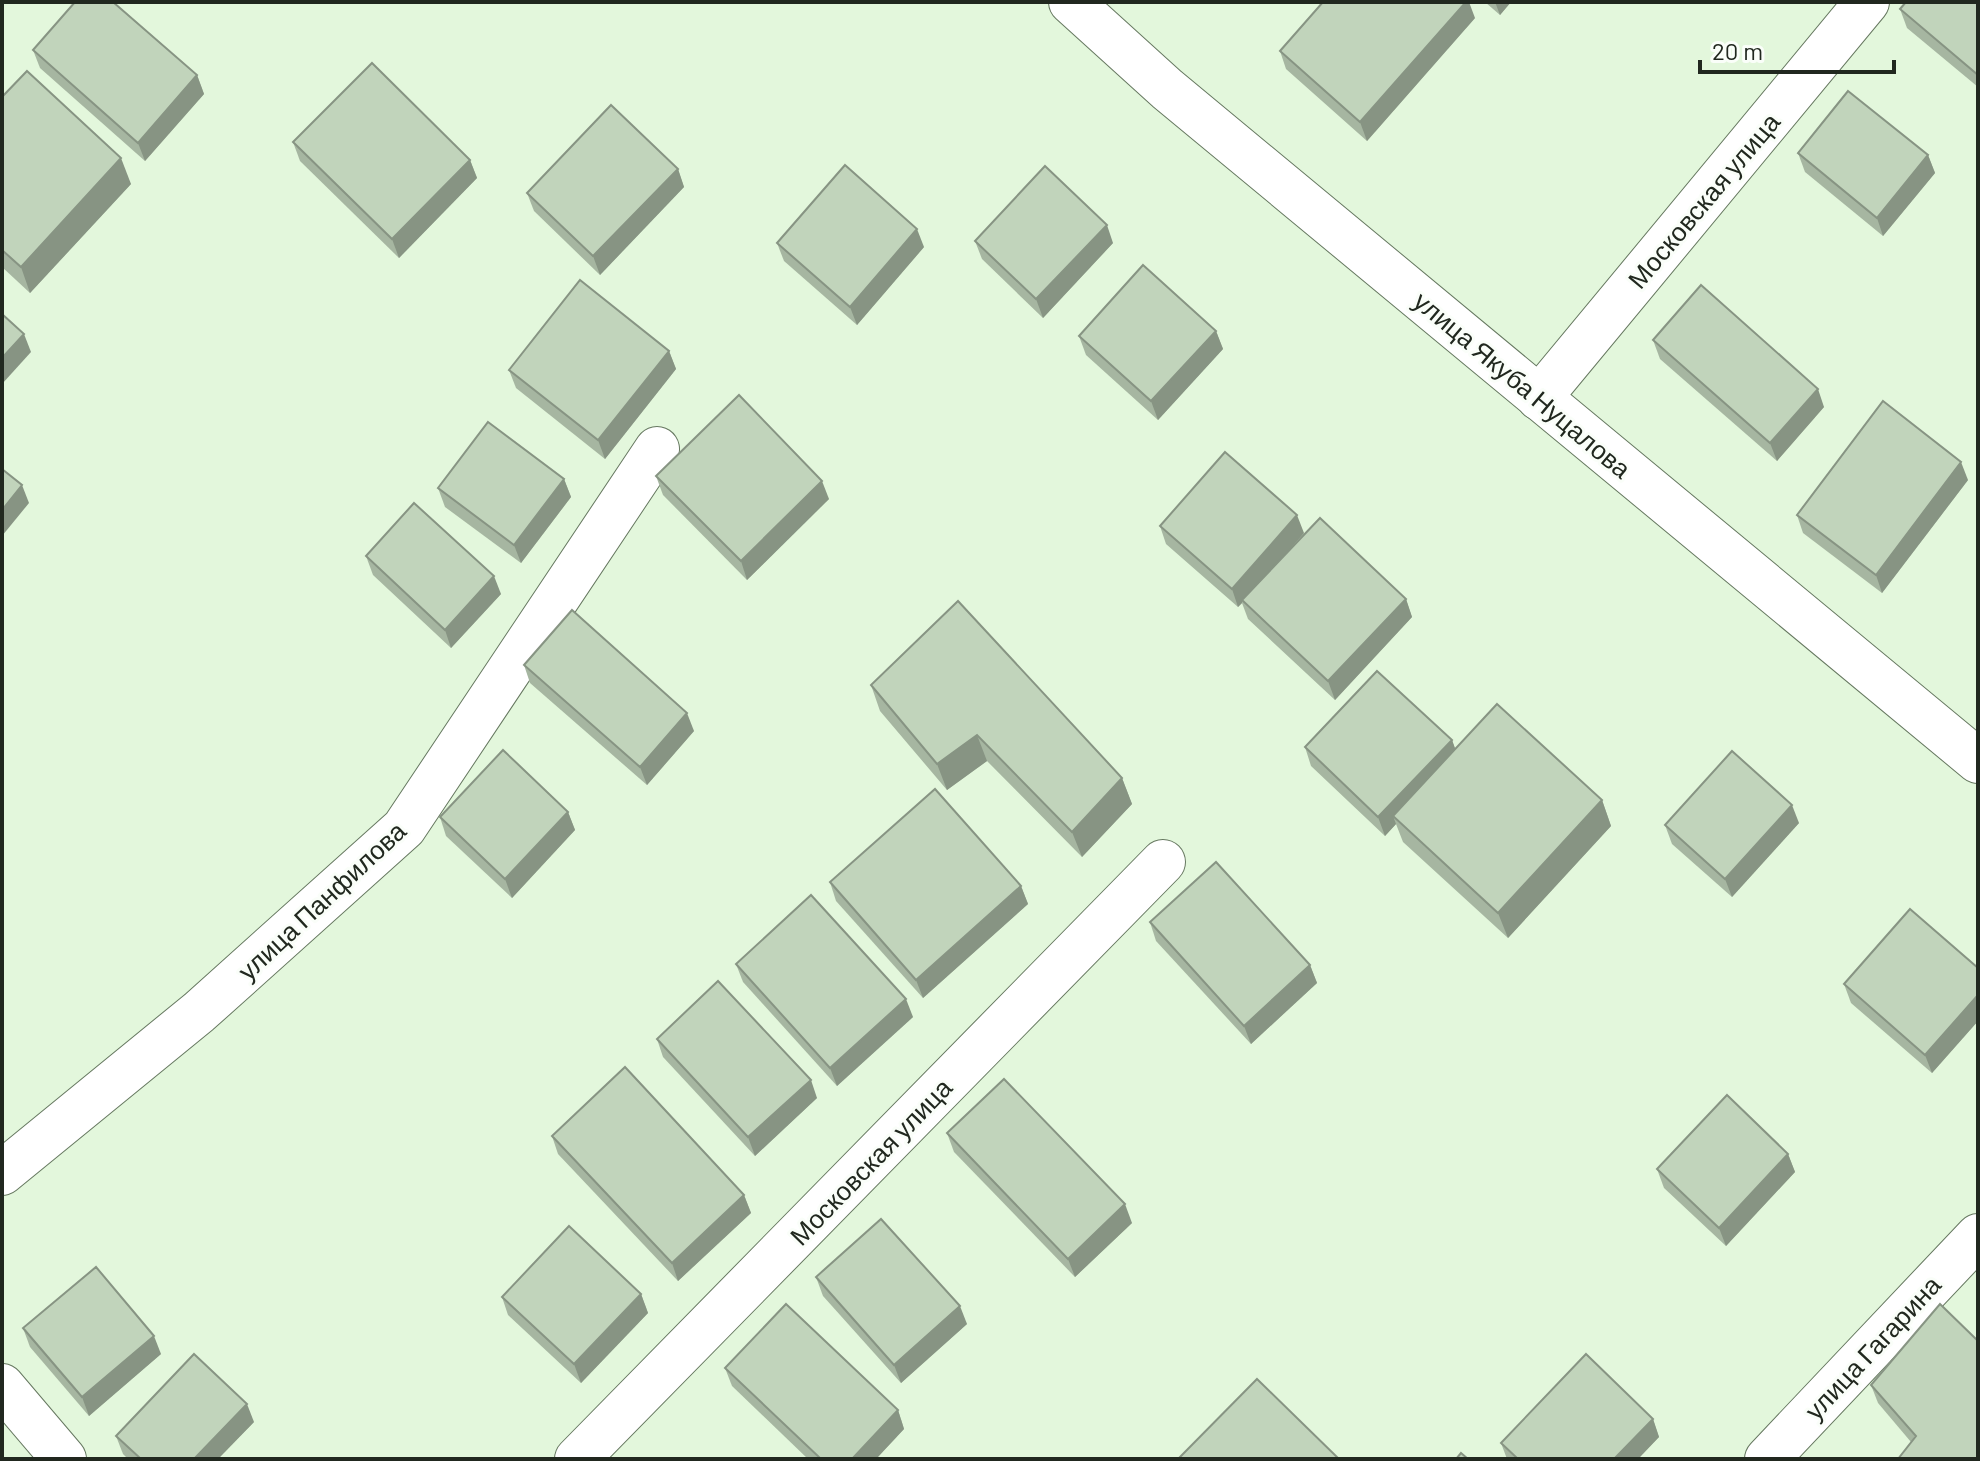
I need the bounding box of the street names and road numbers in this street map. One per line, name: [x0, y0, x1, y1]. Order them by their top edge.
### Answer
street label: Московская улица: [1621, 106, 1786, 294]
street label: улица Якуба Нуцалова: [1408, 284, 1638, 484]
street label: улица Панфилова: [231, 814, 412, 986]
street label: Московская улица: [783, 1071, 958, 1251]
street label: улица Гагарина: [1798, 1268, 1947, 1425]

